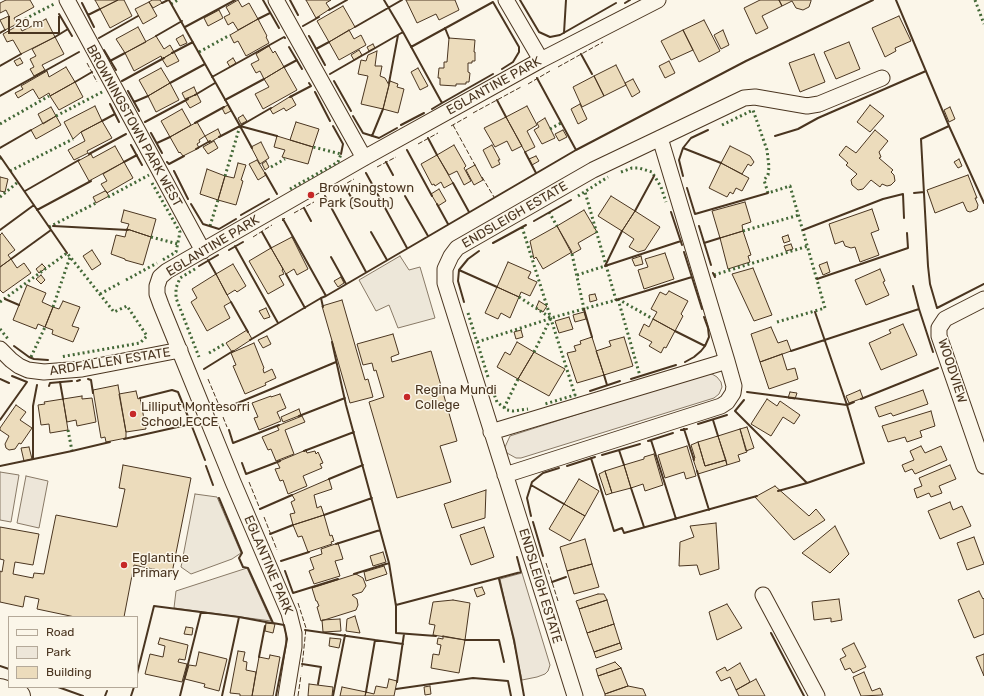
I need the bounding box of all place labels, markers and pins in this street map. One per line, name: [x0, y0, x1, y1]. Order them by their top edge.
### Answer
place label: Browningstown Park (South): [319, 180, 414, 211]
marker: Browningstown Park (South): [306, 190, 316, 200]
place label: Regina Mundi College: [415, 382, 497, 413]
marker: Regina Mundi College: [402, 392, 412, 402]
place label: Lilliput Montesorri School ECCE: [141, 399, 250, 430]
marker: Lilliput Montesorri School ECCE: [128, 409, 138, 419]
place label: Eglantine Primary: [132, 550, 189, 581]
marker: Eglantine Primary: [119, 560, 129, 570]

